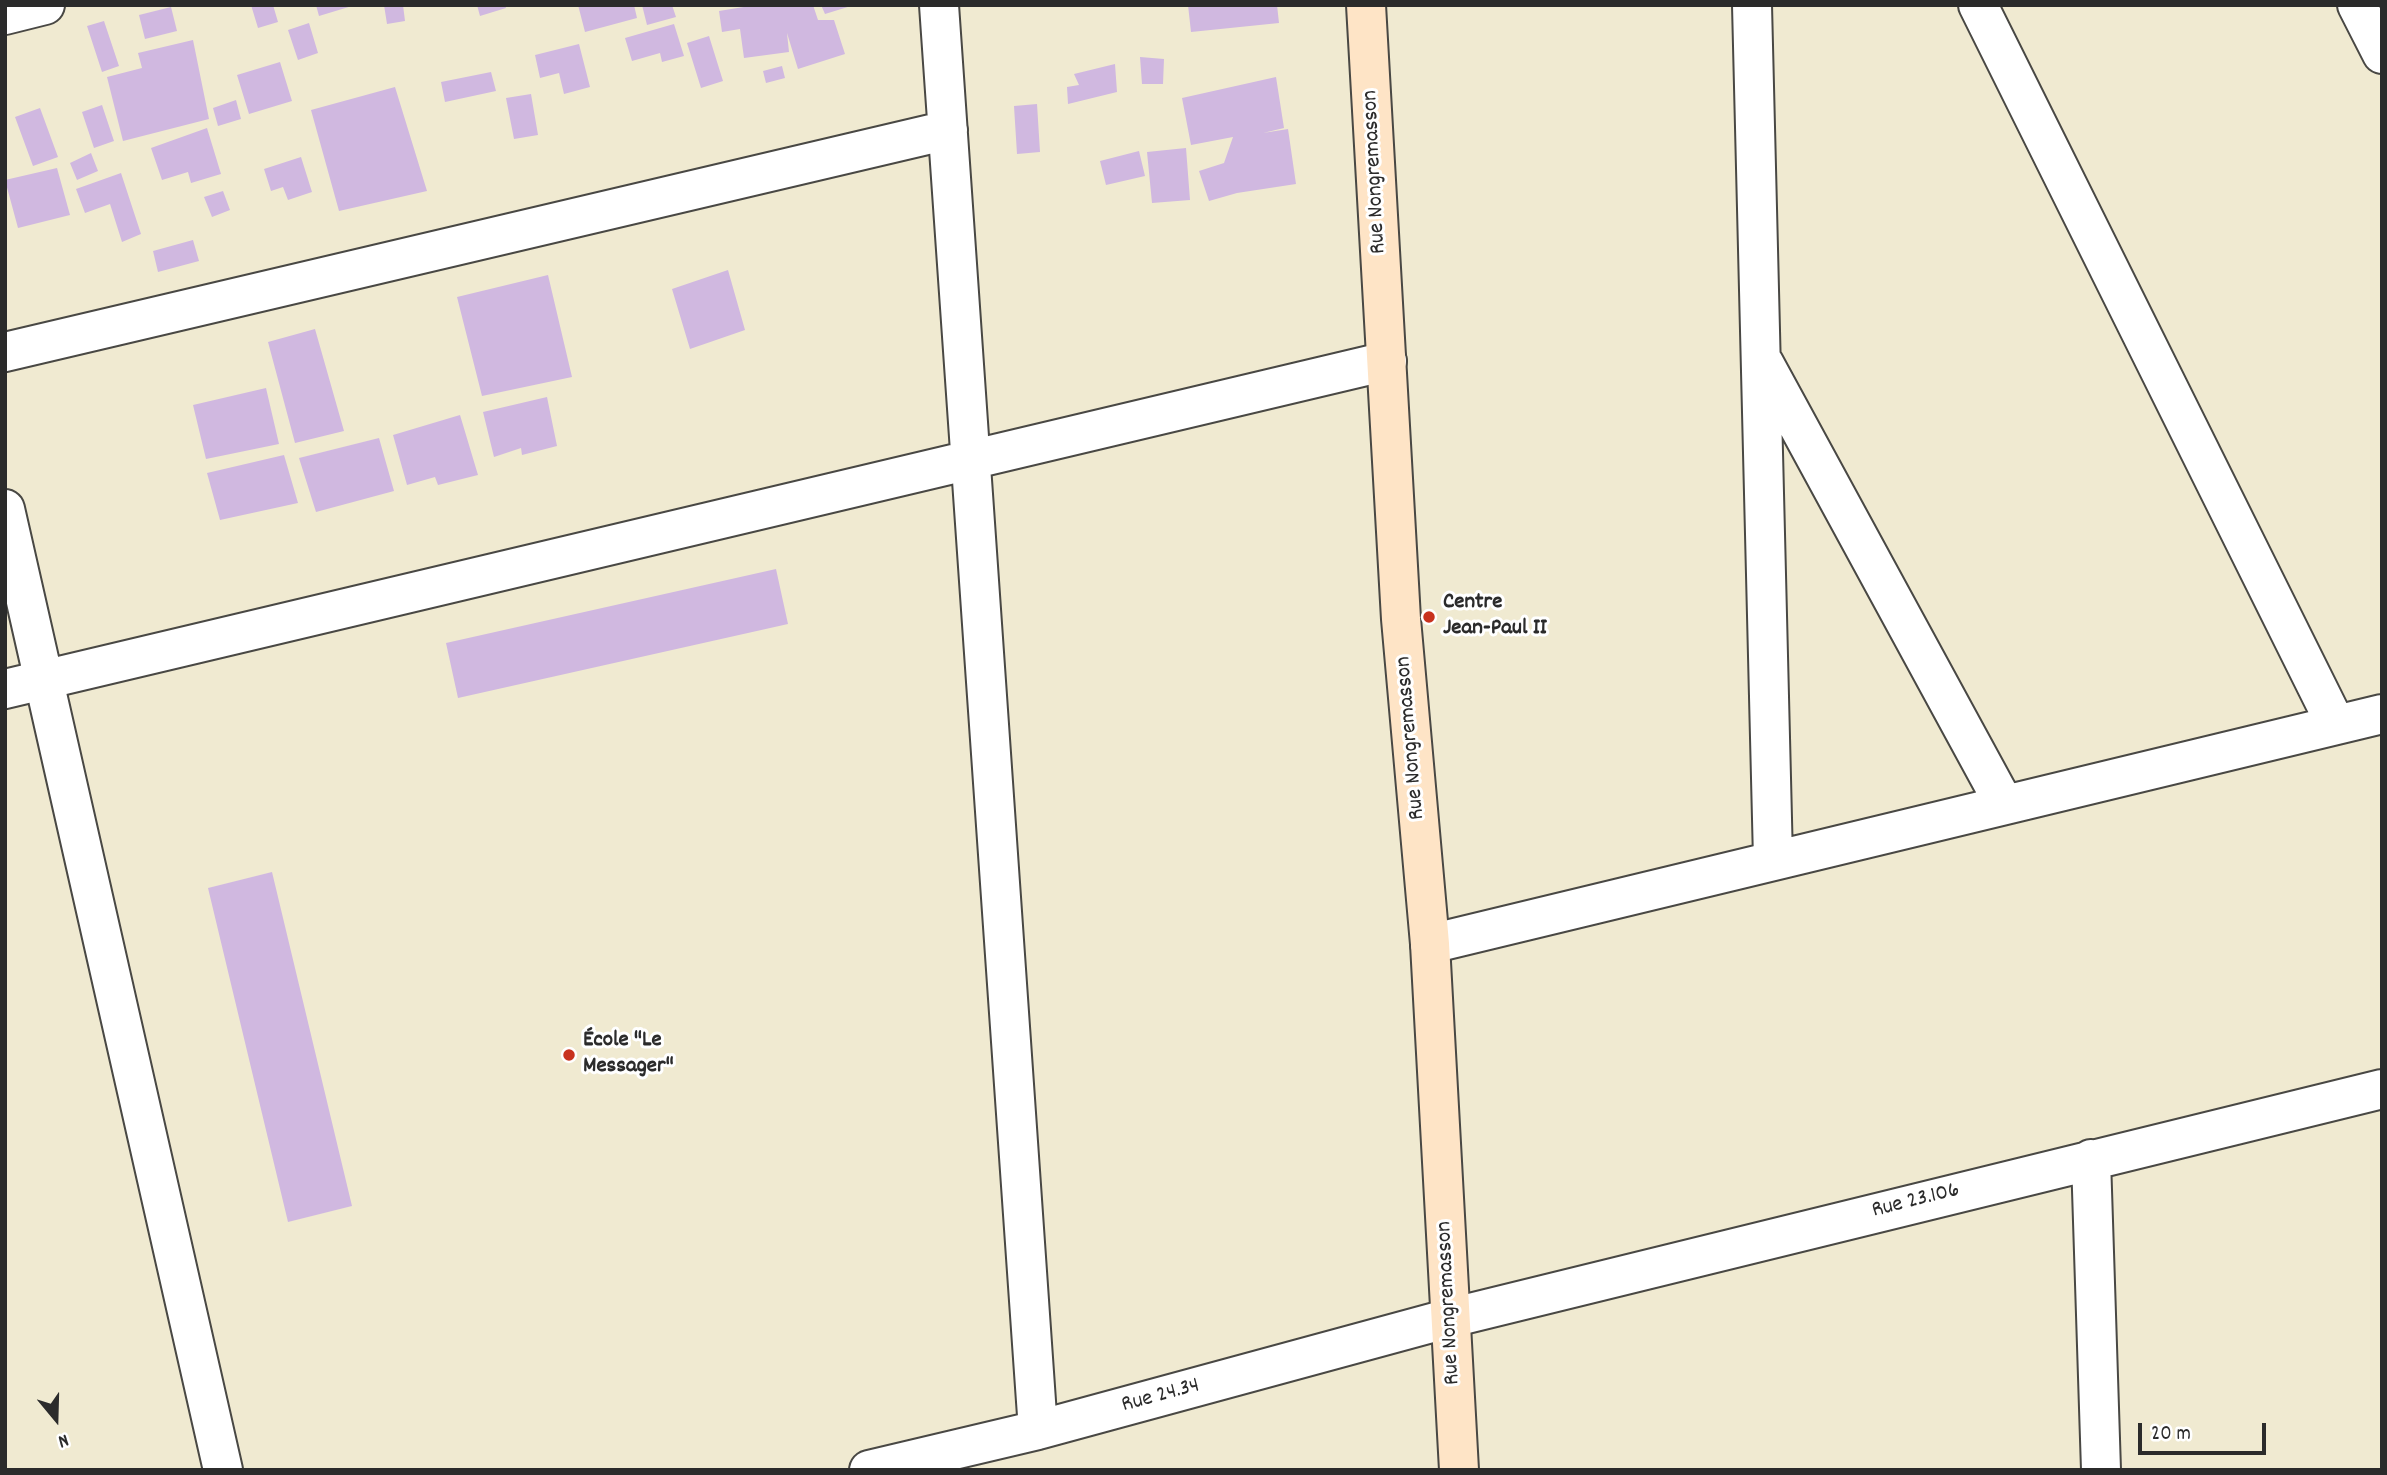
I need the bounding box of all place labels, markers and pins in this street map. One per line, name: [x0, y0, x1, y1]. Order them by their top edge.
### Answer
place label: Centre Jean-Paul II: [1443, 590, 1547, 644]
marker: Centre Jean-Paul II: [1421, 609, 1437, 625]
place label: École "Le Messager": [583, 1028, 674, 1082]
marker: École "Le Messager": [561, 1047, 577, 1063]

